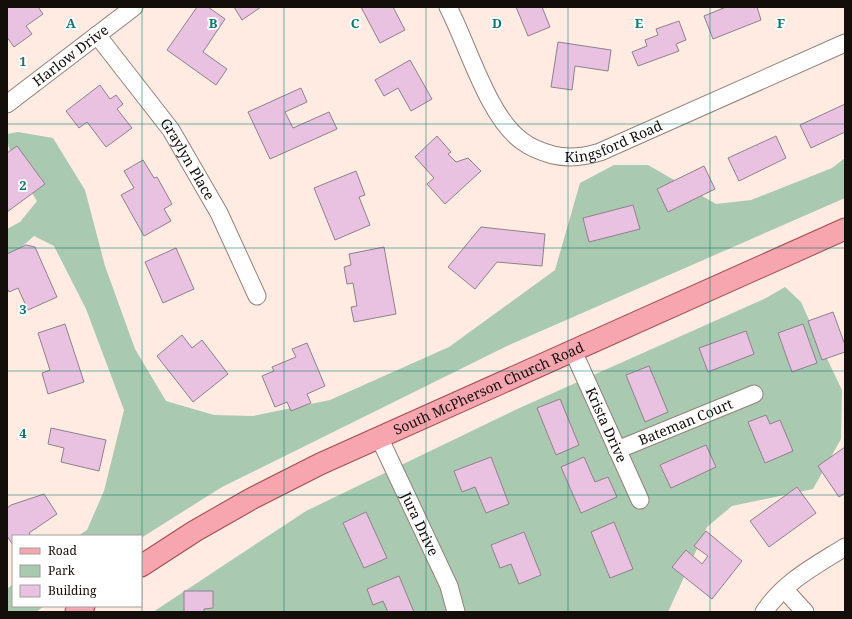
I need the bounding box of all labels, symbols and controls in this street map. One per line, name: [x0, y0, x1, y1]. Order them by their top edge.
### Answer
text: A: [66, 14, 76, 32]
text: B: [209, 14, 218, 32]
text: C: [351, 14, 360, 32]
text: D: [492, 14, 502, 32]
text: E: [635, 14, 644, 32]
text: F: [777, 14, 785, 32]
street label: Harlow Drive: [28, 20, 112, 90]
text: 1: [19, 52, 27, 70]
street label: Graylyn Place: [156, 114, 219, 203]
street label: Kingsford Road: [564, 115, 665, 166]
text: 2: [19, 176, 27, 194]
text: 3: [19, 300, 27, 318]
street label: South McPherson Church Road: [390, 337, 587, 439]
street label: Krista Drive: [581, 384, 632, 465]
street label: Bateman Court: [635, 394, 735, 449]
text: 4: [19, 424, 27, 442]
street label: Jura Drive: [397, 488, 443, 559]
legend: [12, 535, 142, 607]
text: Road: [48, 542, 78, 559]
text: Park: [48, 562, 76, 579]
text: Building: [48, 582, 97, 599]

